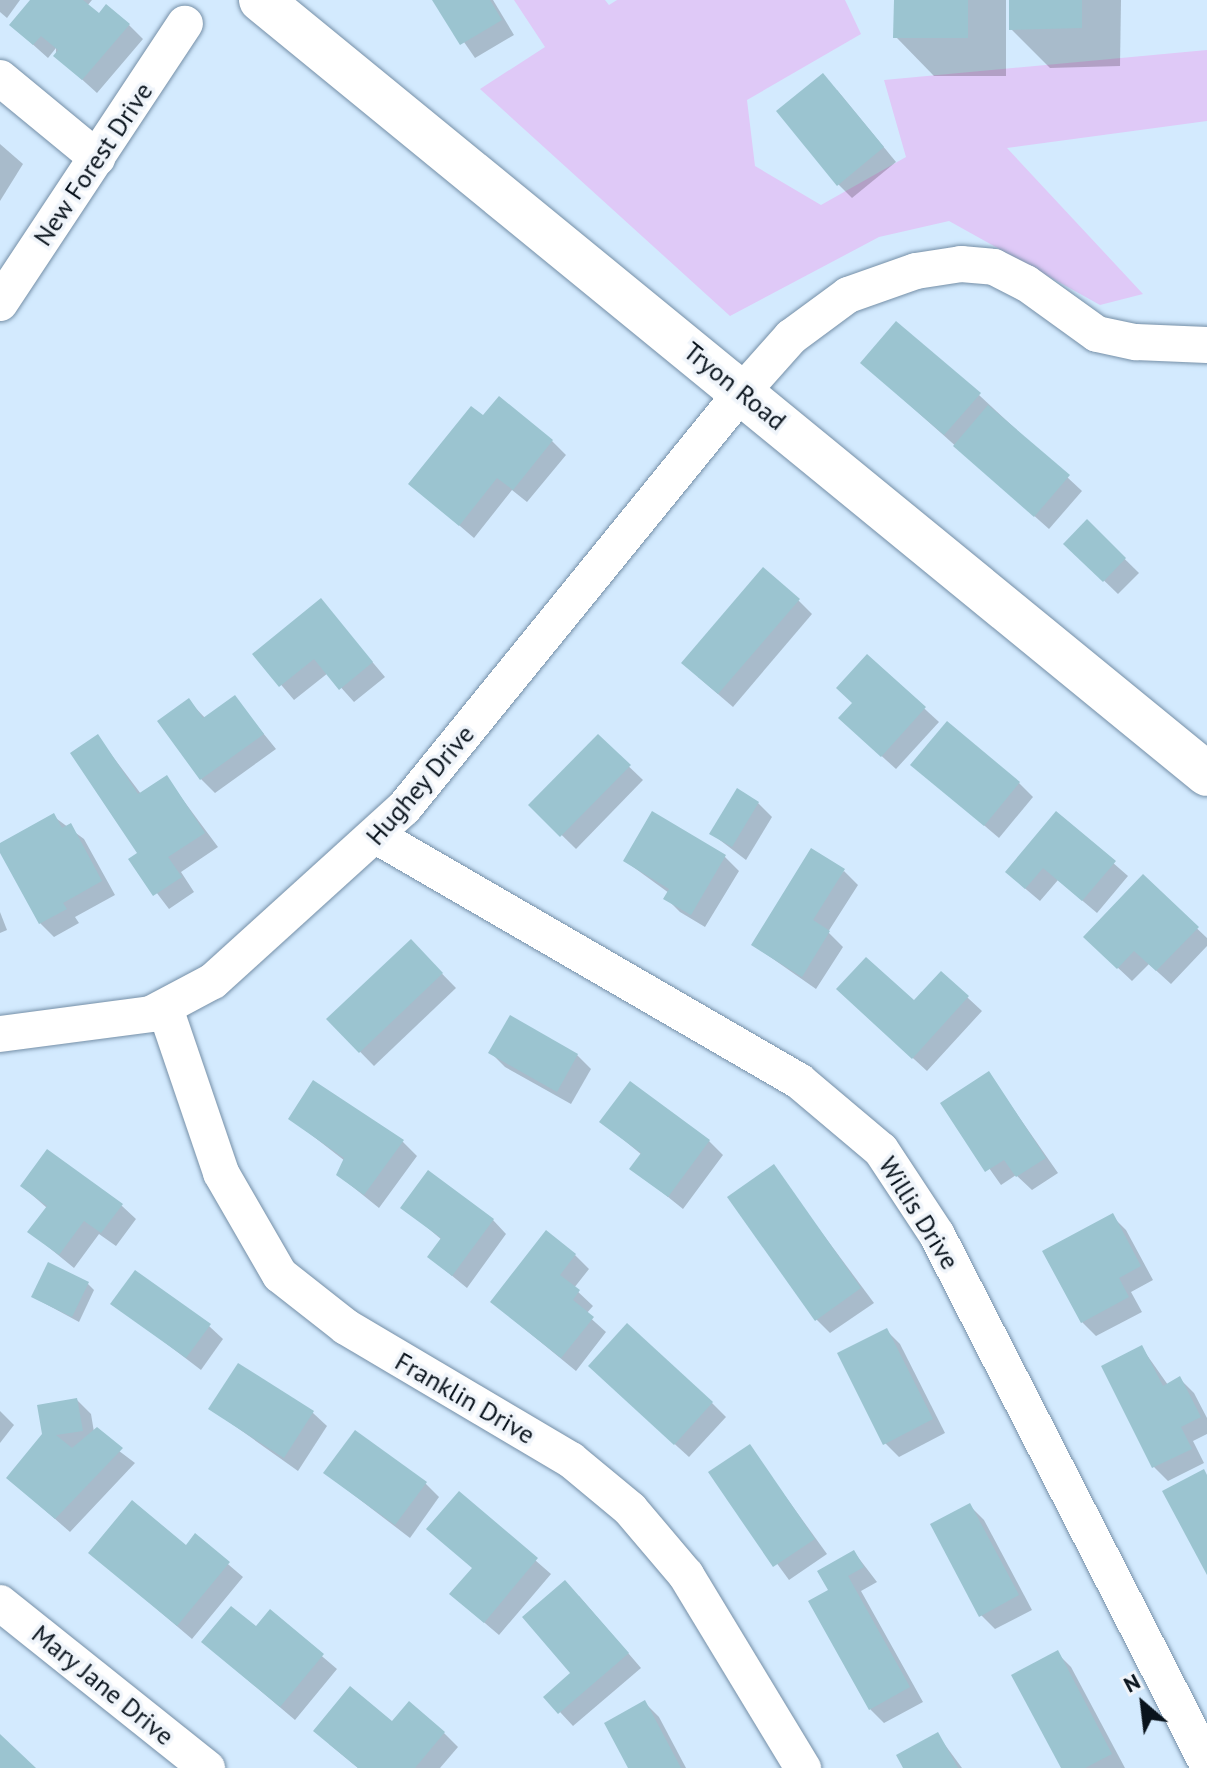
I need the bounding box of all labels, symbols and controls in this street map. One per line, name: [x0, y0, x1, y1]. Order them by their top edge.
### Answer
street label: New Forest Drive: [27, 76, 159, 252]
street label: Tryon Road: [678, 335, 792, 437]
street label: Hughey Drive: [359, 718, 481, 852]
street label: Willis Drive: [872, 1151, 966, 1275]
street label: Franklin Drive: [390, 1346, 540, 1450]
street label: Mary Jane Drive: [25, 1618, 181, 1752]
north arrow: [1103, 1664, 1183, 1744]
text: N: [1119, 1667, 1145, 1699]

